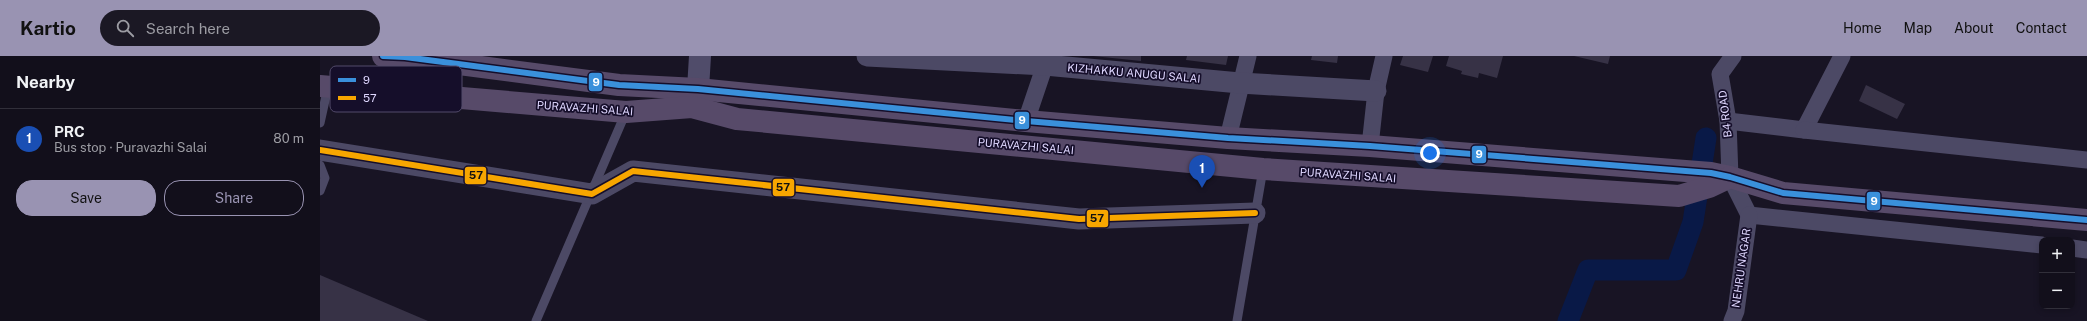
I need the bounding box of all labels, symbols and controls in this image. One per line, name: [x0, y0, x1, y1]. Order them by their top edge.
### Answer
search box: [100, 10, 380, 46]
text: Kartio: [20, 17, 76, 39]
icon: search: [114, 17, 136, 39]
text: Search here: [146, 20, 230, 37]
text: Home: [1843, 20, 1882, 36]
text: Map: [1904, 20, 1932, 36]
text: About: [1954, 20, 1994, 36]
text: Contact: [2016, 20, 2067, 36]
street label: KIZHAKKU ANUGU SALAI: [1067, 61, 1201, 85]
legend: [330, 66, 462, 112]
text: Nearby: [16, 72, 75, 92]
line badge: 9: [588, 72, 603, 92]
text: 9: [363, 74, 370, 86]
text: 9: [592, 76, 600, 88]
street label: B4 ROAD: [1716, 89, 1734, 138]
text: 57: [363, 92, 377, 104]
street label: PURAVAZHI SALAI: [536, 99, 634, 117]
line badge: 9: [1014, 111, 1030, 130]
text: 9: [1018, 114, 1026, 126]
text: PRC: [54, 123, 85, 140]
text: 1: [26, 131, 32, 146]
text: 80 m: [273, 131, 304, 146]
street label: PURAVAZHI SALAI: [977, 136, 1075, 156]
text: Bus stop · Puravazhi Salai: [54, 140, 207, 155]
your location: [1420, 143, 1440, 163]
line badge: 9: [1471, 145, 1487, 164]
text: 9: [1475, 148, 1483, 160]
pin: 1: [1189, 155, 1215, 188]
line badge: 57: [464, 166, 487, 185]
street label: PURAVAZHI SALAI: [1299, 166, 1397, 184]
text: 57: [469, 169, 483, 181]
line badge: 57: [772, 178, 795, 197]
button: Save: [16, 180, 156, 216]
button: Share: [164, 180, 304, 216]
text: 57: [776, 181, 790, 193]
line badge: 9: [1866, 191, 1881, 211]
text: 9: [1870, 195, 1878, 207]
line badge: 57: [1086, 209, 1109, 228]
text: 57: [1090, 212, 1104, 224]
street label: NEHRU NAGAR: [1729, 227, 1753, 309]
map controls: [2039, 237, 2075, 309]
button: +: [2039, 237, 2075, 273]
button: −: [2039, 273, 2075, 309]

